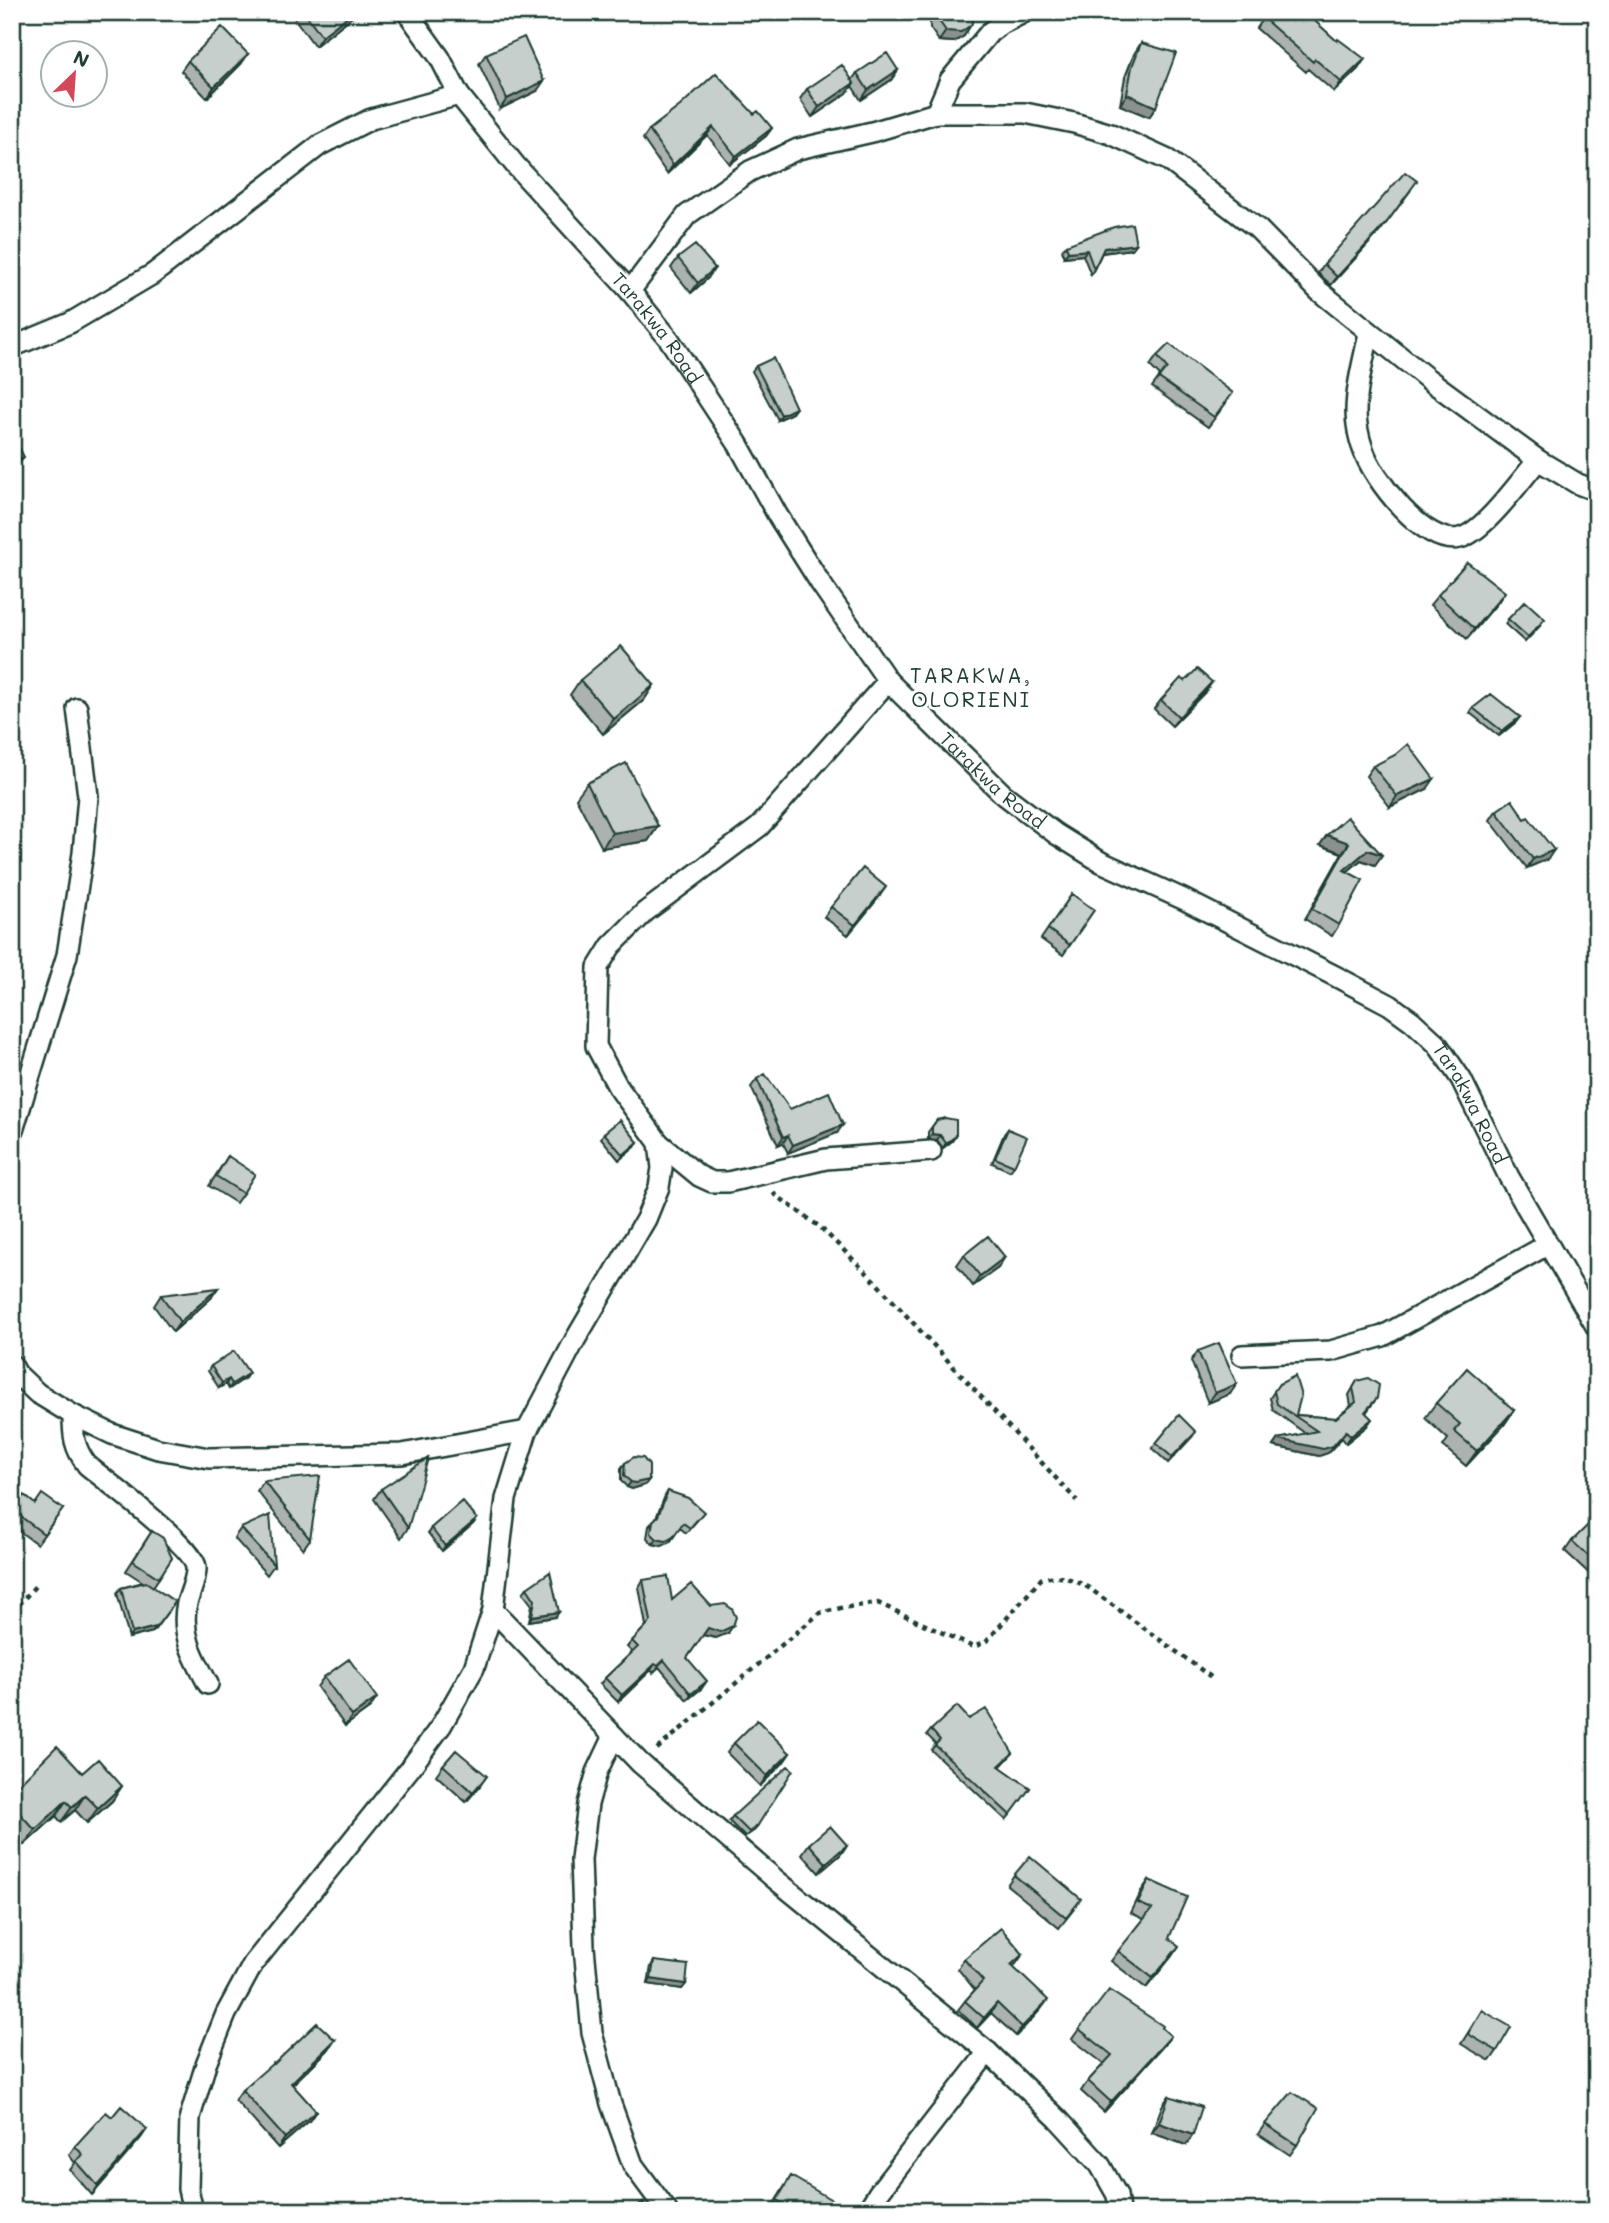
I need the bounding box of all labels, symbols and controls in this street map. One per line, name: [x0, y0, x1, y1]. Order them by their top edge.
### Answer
north arrow: [38, 38, 108, 108]
text: N: [70, 44, 93, 73]
street label: Tarakwa Road: [607, 266, 708, 388]
district label: TARAKWA, OLORIENI: [910, 661, 1032, 712]
street label: Tarakwa Road: [935, 726, 1051, 834]
street label: Tarakwa Road: [1428, 1038, 1513, 1167]

